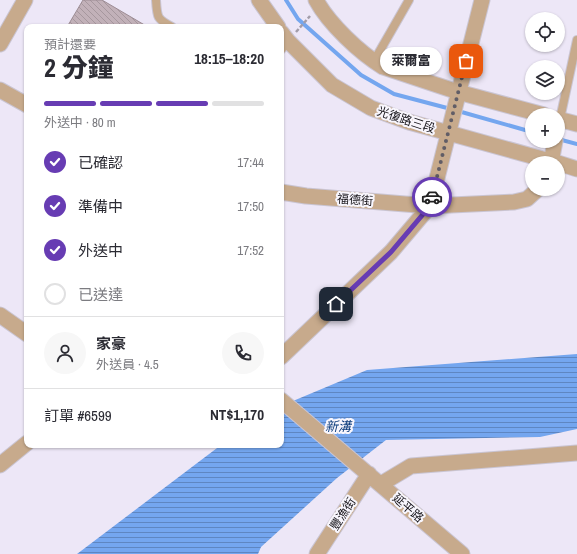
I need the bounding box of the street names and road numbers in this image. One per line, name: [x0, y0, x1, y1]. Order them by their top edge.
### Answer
street label: 光復路三段: [375, 103, 437, 137]
street label: 福德街: [336, 191, 374, 209]
street label: 延平路: [389, 490, 427, 526]
street label: 豐漁街: [326, 495, 360, 533]

